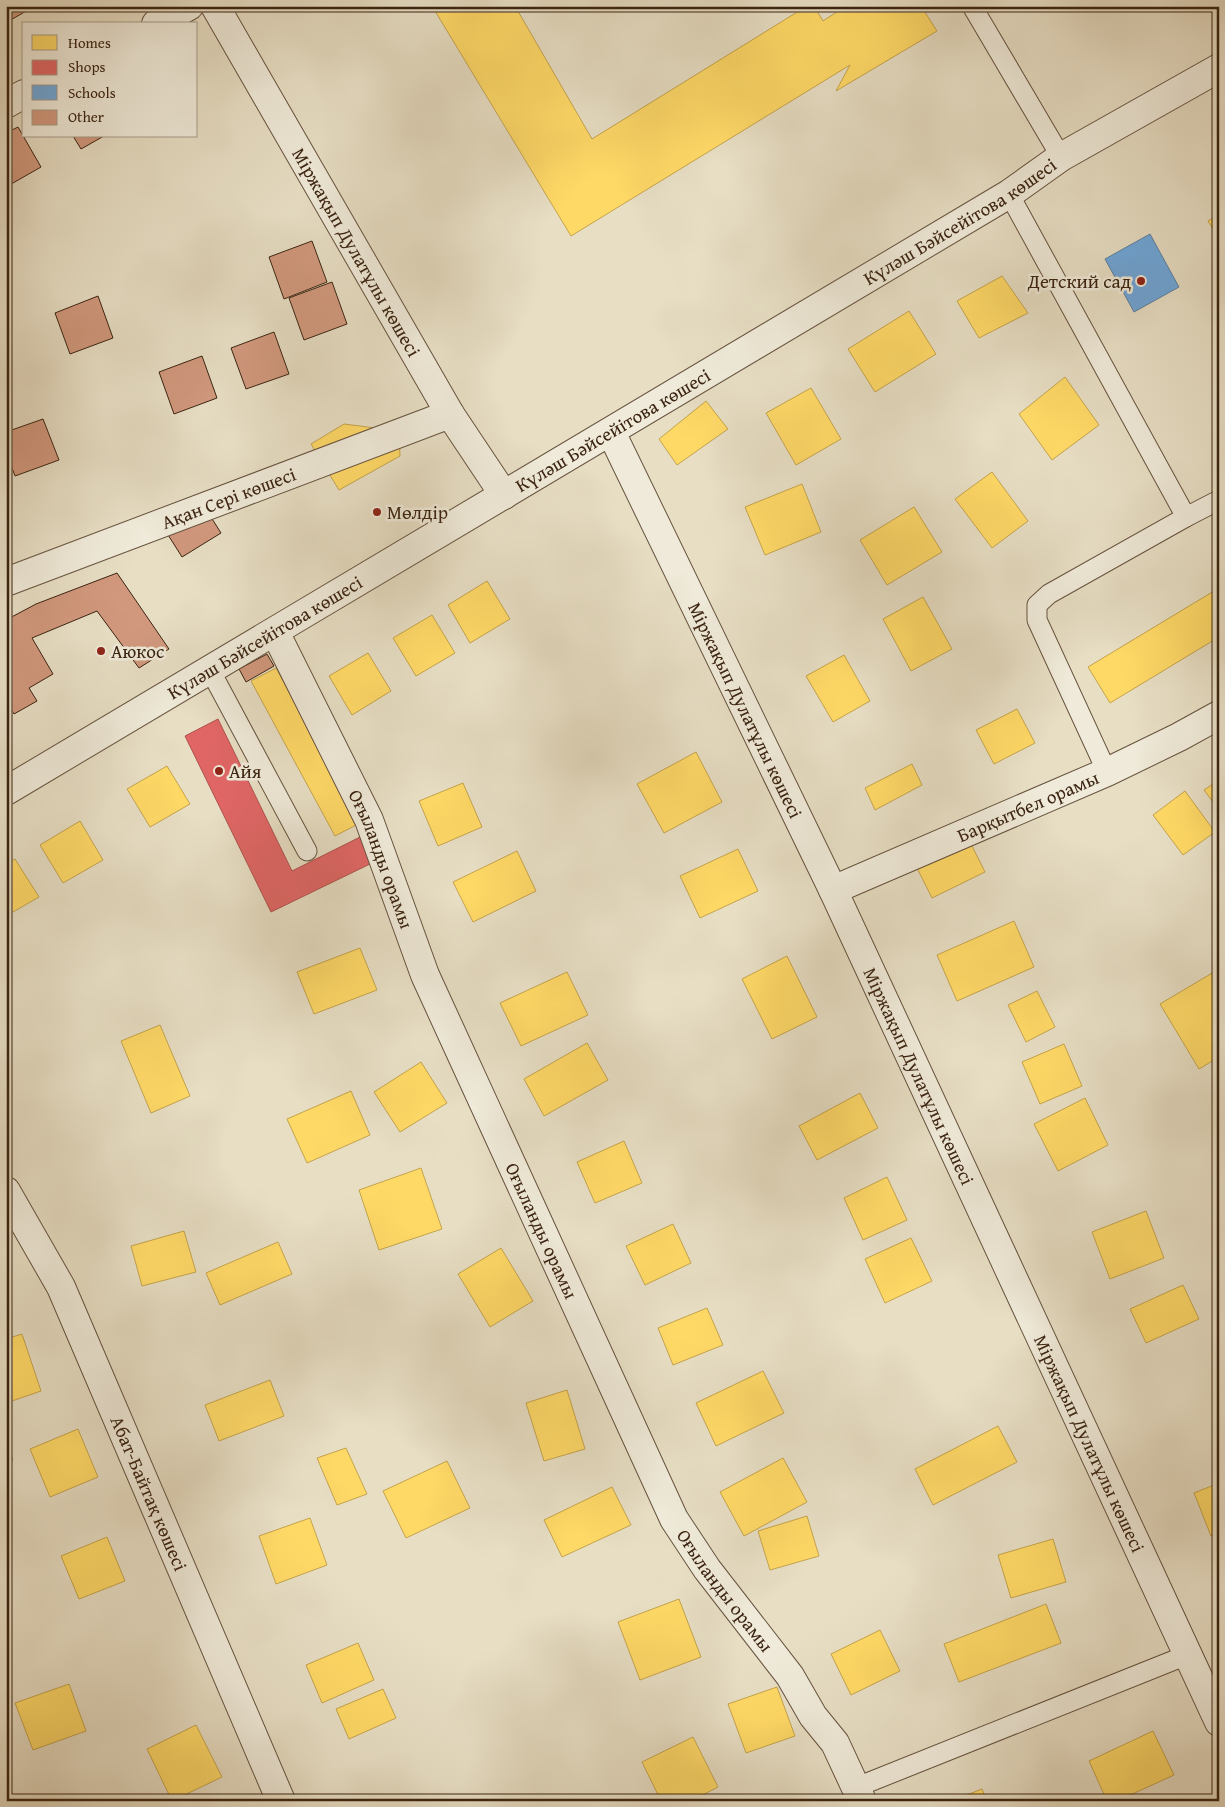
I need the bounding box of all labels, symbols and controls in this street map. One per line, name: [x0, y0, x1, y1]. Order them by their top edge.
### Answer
legend: [22, 22, 198, 138]
text: Homes: [68, 32, 111, 53]
text: Shops: [68, 56, 105, 77]
text: Schools: [68, 82, 116, 103]
text: Other: [68, 106, 104, 127]
street label: Міржақып Дулатұлы көшесі: [285, 142, 428, 362]
street label: Күләш Бәйсейітова көшесі: [858, 151, 1062, 292]
place label: Детский сад: [1027, 267, 1131, 295]
marker: Детский сад: [1135, 275, 1147, 287]
street label: Күләш Бәйсейітова көшесі: [510, 361, 715, 499]
street label: Ақан Сері көшесі: [157, 460, 300, 536]
place label: Мөлдiр: [387, 498, 448, 526]
marker: Мөлдiр: [371, 506, 383, 518]
street label: Күләш Бәйсейітова көшесі: [162, 568, 367, 706]
street label: Міржақып Дулатұлы көшесі: [681, 597, 810, 823]
place label: Аюкос: [111, 637, 164, 665]
marker: Аюкос: [95, 645, 107, 657]
place label: Айя: [229, 757, 262, 785]
street label: Барқытбел орамы: [952, 763, 1103, 849]
marker: Айя: [213, 765, 225, 777]
street label: Оғыланды орамы: [342, 784, 421, 932]
street label: Міржақып Дулатұлы көшесі: [857, 963, 982, 1189]
street label: Оғыланды орамы: [499, 1158, 585, 1303]
street label: Міржақып Дулатұлы көшесі: [1027, 1330, 1152, 1557]
street label: Абат-Байтақ көшесі: [104, 1411, 195, 1575]
street label: Оғыланды орамы: [670, 1523, 780, 1658]

